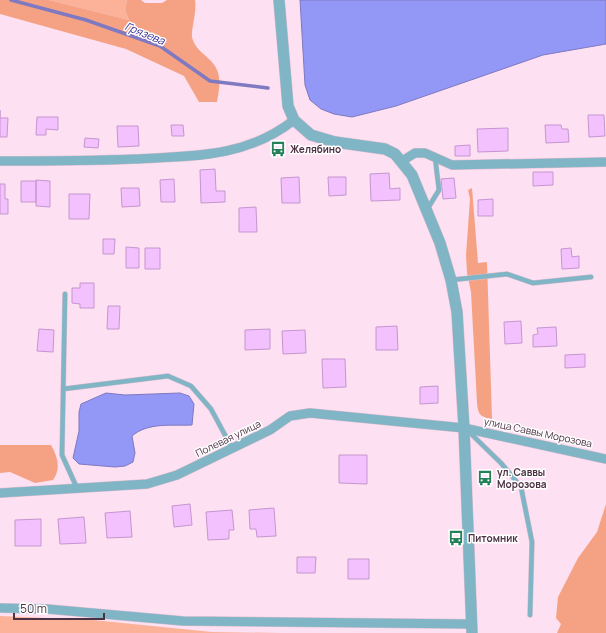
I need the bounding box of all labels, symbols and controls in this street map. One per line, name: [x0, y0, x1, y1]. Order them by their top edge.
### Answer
water label: Грязева: [123, 18, 168, 48]
bus stop icon: Желябино: [269, 140, 287, 158]
place label: Желябино: [290, 142, 341, 156]
street label: улица Саввы Морозова: [483, 414, 593, 450]
street label: Полевая улица: [193, 416, 263, 460]
place label: ул. Саввы Морозова: [497, 465, 547, 491]
bus stop icon: ул. Саввы Морозова: [476, 469, 494, 487]
bus stop icon: Питомник: [447, 529, 465, 547]
place label: Питомник: [468, 531, 518, 545]
scale bar: [14, 595, 104, 621]
text: 50 m: [20, 600, 47, 617]

